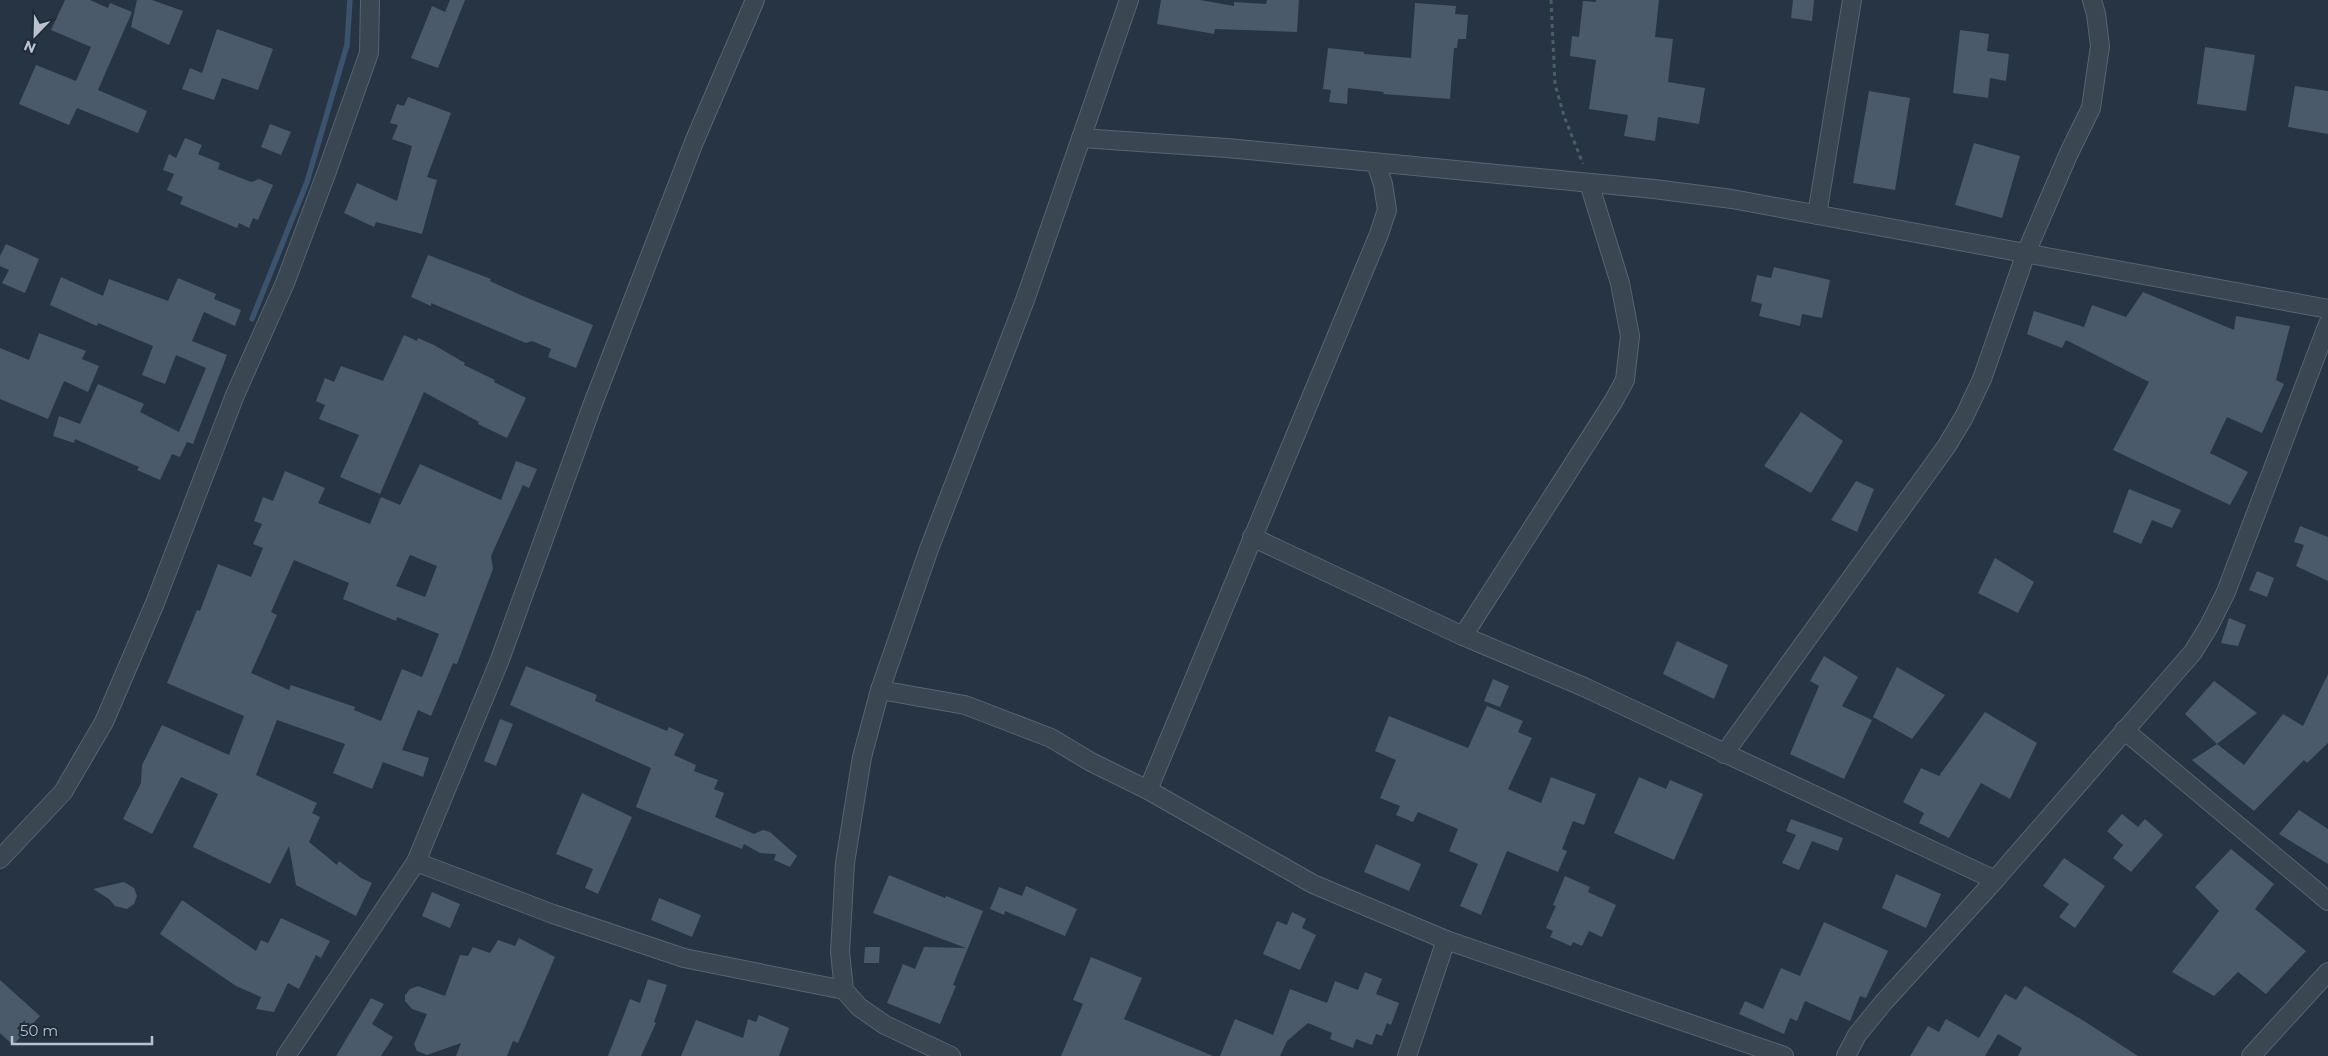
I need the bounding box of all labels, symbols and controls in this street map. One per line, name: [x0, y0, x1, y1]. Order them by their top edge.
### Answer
north arrow: [10, 10, 60, 60]
text: N: [21, 36, 39, 57]
scale bar: [12, 1014, 152, 1046]
text: 50 m: [20, 1021, 58, 1040]

